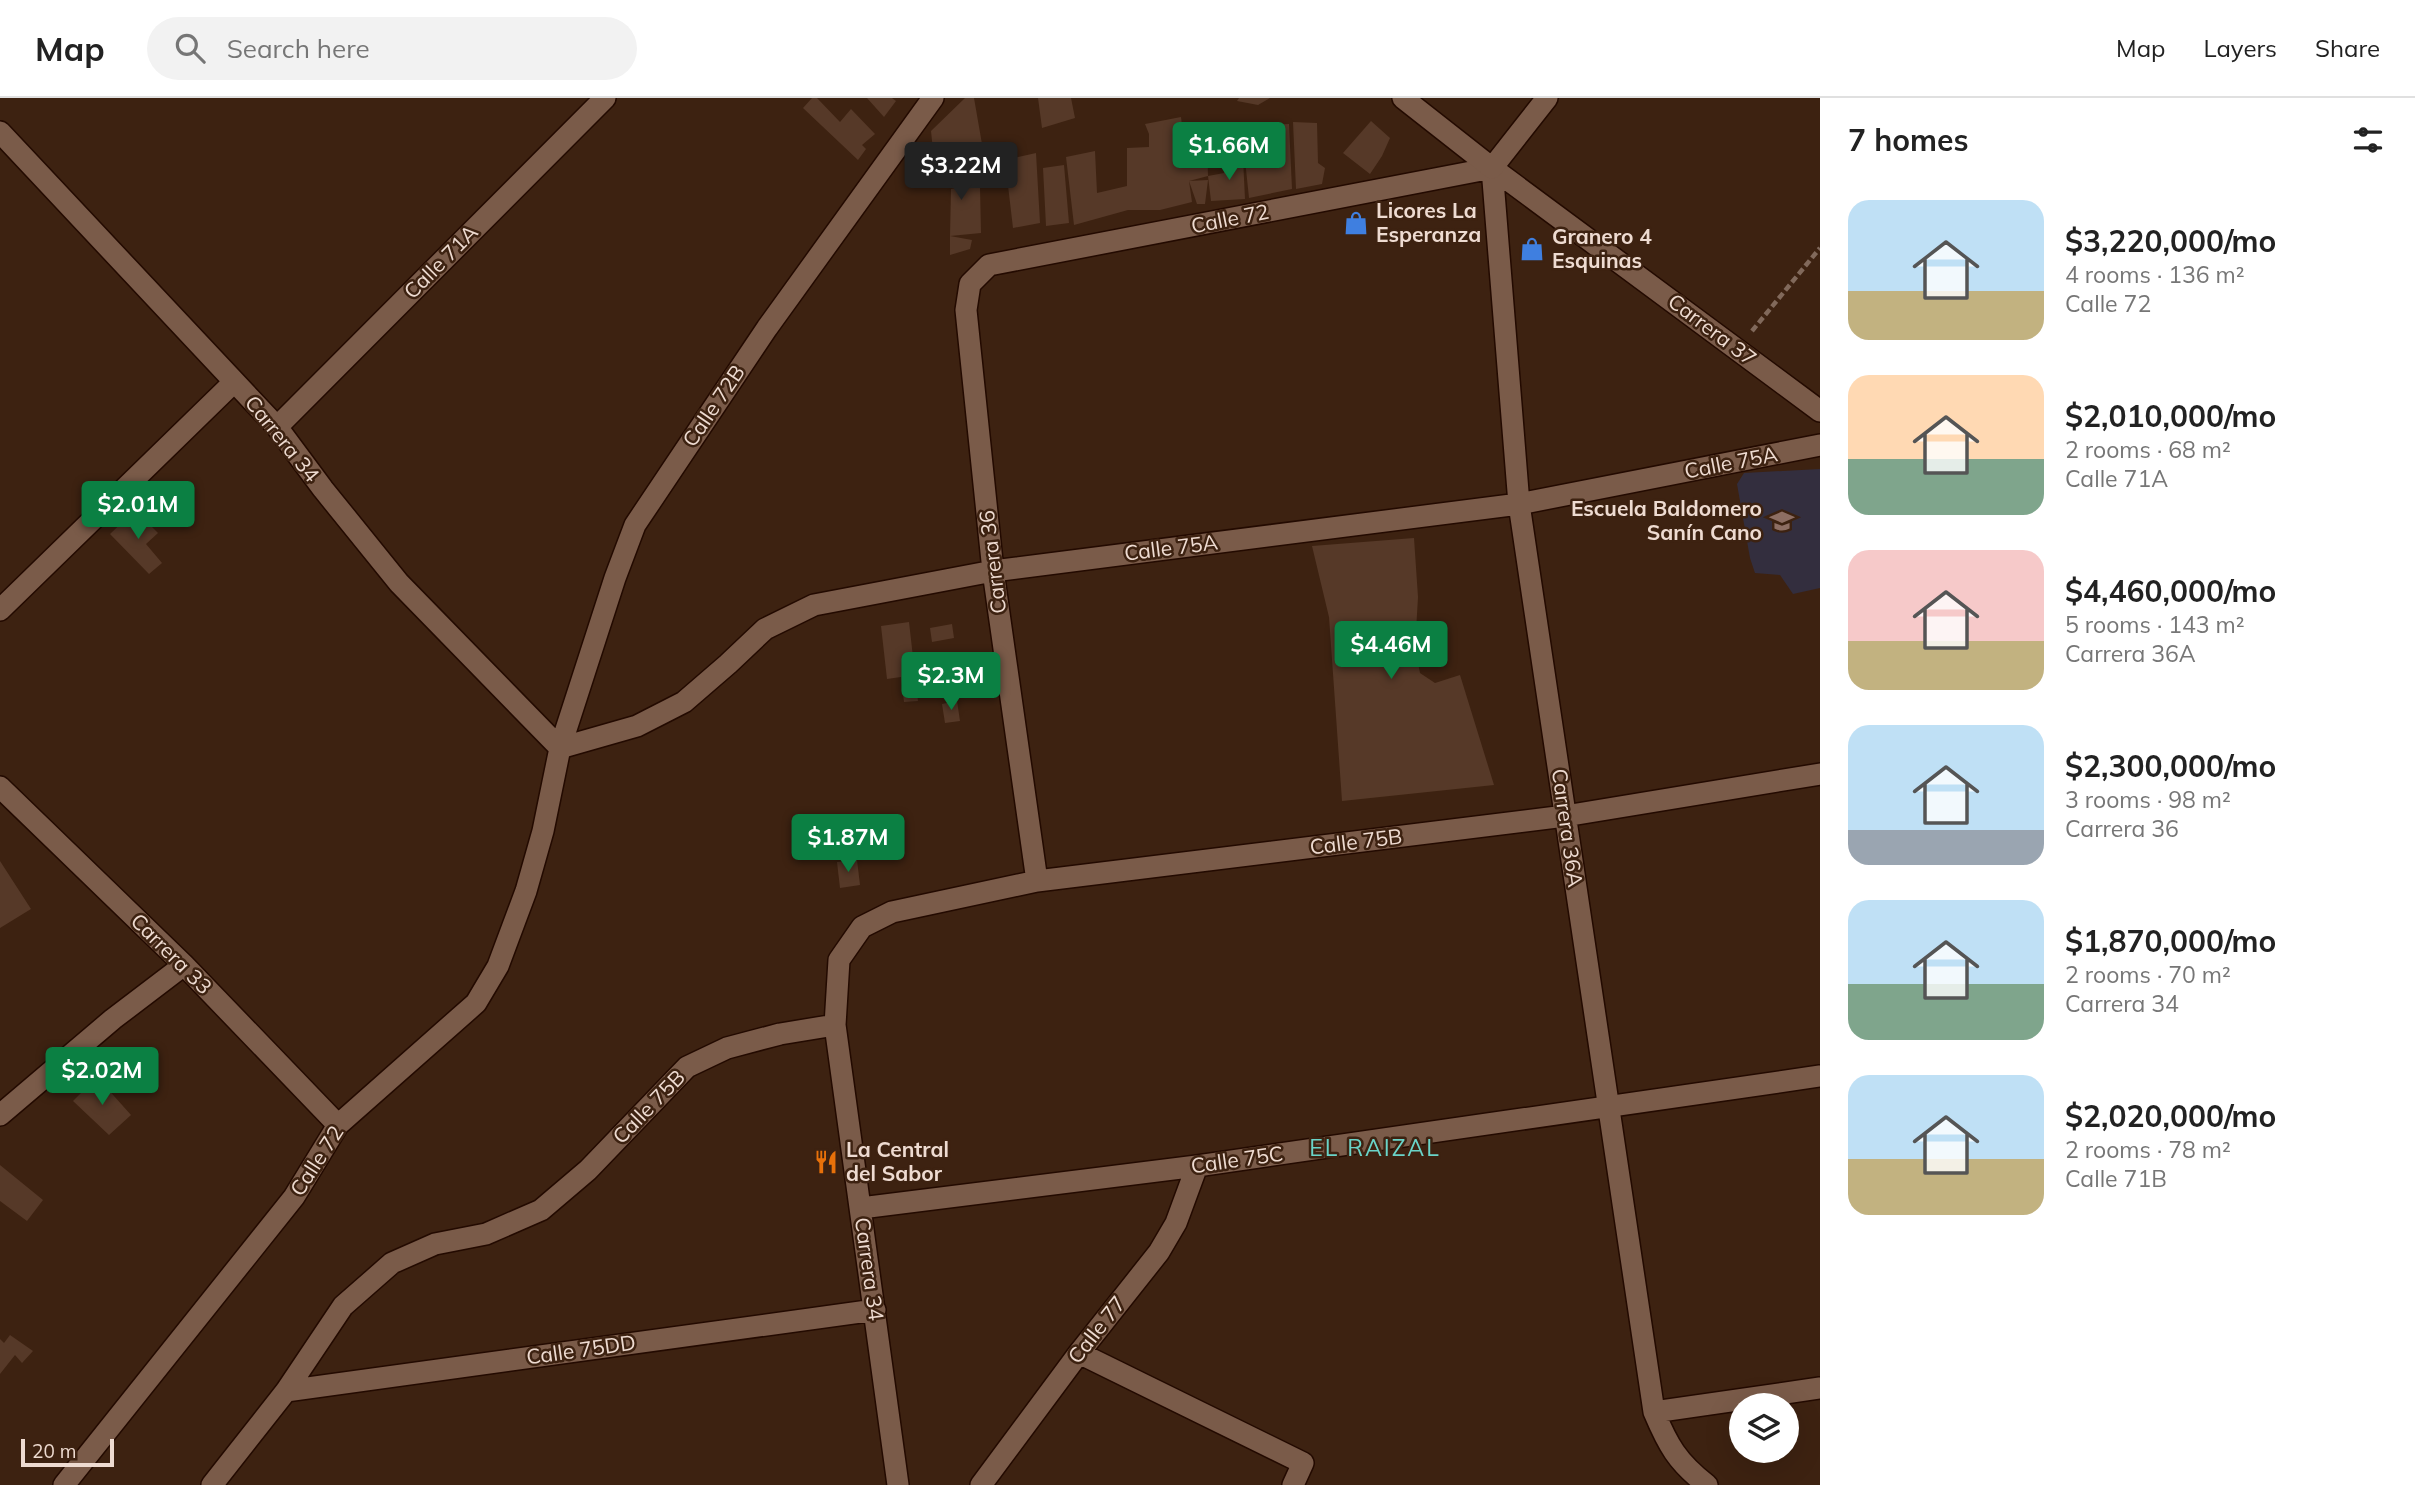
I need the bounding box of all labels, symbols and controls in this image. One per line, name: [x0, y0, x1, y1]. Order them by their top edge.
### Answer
search box: [147, 17, 637, 80]
text: Map: [35, 28, 105, 69]
icon: search: [171, 29, 209, 67]
text: Search here: [227, 32, 370, 65]
text: Map: [2116, 33, 2165, 63]
text: Layers: [2203, 33, 2277, 63]
text: Share: [2315, 33, 2380, 63]
text: 7 homes: [1848, 121, 1969, 159]
icon: filters: [2349, 121, 2387, 159]
pin: $1.66M: [1172, 122, 1286, 182]
text: $1.66M: [1189, 130, 1269, 159]
pin: $3.22M: [904, 142, 1018, 202]
text: $3.22M: [921, 150, 1001, 179]
place label: Licores La Esperanza: [1376, 197, 1481, 247]
street label: Calle 72: [1189, 198, 1271, 238]
shop icon: Licores La Esperanza: [1342, 209, 1370, 237]
street label: Calle 71A: [398, 218, 483, 304]
text: $3,220,000/mo: [2065, 222, 2276, 260]
place label: Granero 4 Esquinas: [1552, 223, 1652, 273]
icon: home: [1904, 228, 1988, 312]
shop icon: Granero 4 Esquinas: [1518, 235, 1546, 263]
text: 4 rooms · 136 m²: [2065, 260, 2245, 289]
street label: Carrera 37: [1663, 288, 1762, 371]
text: Calle 72: [2065, 289, 2151, 318]
street label: Calle 72B: [676, 360, 750, 451]
street label: Carrera 34: [240, 390, 326, 487]
text: $2,010,000/mo: [2065, 397, 2276, 435]
icon: home: [1904, 403, 1988, 487]
text: 2 rooms · 68 m²: [2065, 435, 2231, 464]
street label: Calle 75A: [1682, 440, 1780, 484]
text: Calle 71A: [2065, 464, 2168, 493]
pin: $2.01M: [81, 482, 195, 541]
text: $2.01M: [98, 489, 178, 518]
place label: Escuela Baldomero Sanín Cano: [1571, 495, 1762, 545]
school or university icon: Escuela Baldomero Sanín Cano: [1768, 507, 1796, 535]
street label: Carrera 36: [973, 509, 1011, 615]
street label: Calle 75A: [1123, 528, 1220, 566]
text: $4,460,000/mo: [2065, 572, 2276, 610]
icon: home: [1904, 578, 1988, 662]
text: 5 rooms · 143 m²: [2065, 610, 2245, 639]
pin: $4.46M: [1334, 622, 1448, 681]
text: $4.46M: [1351, 629, 1431, 658]
text: Carrera 36A: [2065, 639, 2196, 668]
pin: $2.3M: [902, 652, 1000, 712]
text: $2.3M: [917, 660, 985, 689]
text: $2,300,000/mo: [2065, 747, 2276, 785]
icon: home: [1904, 753, 1988, 837]
street label: Carrera 36A: [1547, 767, 1589, 889]
text: 3 rooms · 98 m²: [2065, 785, 2231, 814]
pin: $1.87M: [791, 814, 905, 874]
text: Carrera 36: [2065, 814, 2179, 843]
text: $1.87M: [808, 822, 888, 851]
street label: Calle 75B: [1308, 822, 1404, 860]
street label: Carrera 33: [126, 907, 218, 999]
text: $1,870,000/mo: [2065, 922, 2276, 960]
icon: home: [1904, 928, 1988, 1012]
text: 2 rooms · 70 m²: [2065, 960, 2231, 989]
text: Carrera 34: [2065, 989, 2179, 1018]
pin: $2.02M: [45, 1048, 159, 1107]
text: $2.02M: [62, 1055, 142, 1084]
street label: Calle 75B: [607, 1064, 690, 1149]
text: $2,020,000/mo: [2065, 1097, 2276, 1135]
icon: home: [1904, 1103, 1988, 1187]
street label: Calle 72: [284, 1120, 349, 1201]
district label: EL RAIZAL: [1309, 1133, 1441, 1162]
text: 2 rooms · 78 m²: [2065, 1135, 2231, 1164]
place label: La Central del Sabor: [846, 1136, 949, 1186]
street label: Calle 75C: [1189, 1140, 1285, 1178]
restaurant icon: La Central del Sabor: [812, 1148, 840, 1176]
text: Calle 71B: [2065, 1164, 2167, 1193]
street label: Carrera 34: [850, 1216, 890, 1323]
street label: Calle 77: [1062, 1290, 1131, 1368]
street label: Calle 75DD: [525, 1328, 637, 1370]
map controls: [1729, 1393, 1799, 1463]
button: layers: [1729, 1393, 1799, 1463]
scale bar: [21, 1436, 114, 1468]
text: 20 m: [32, 1439, 76, 1463]

